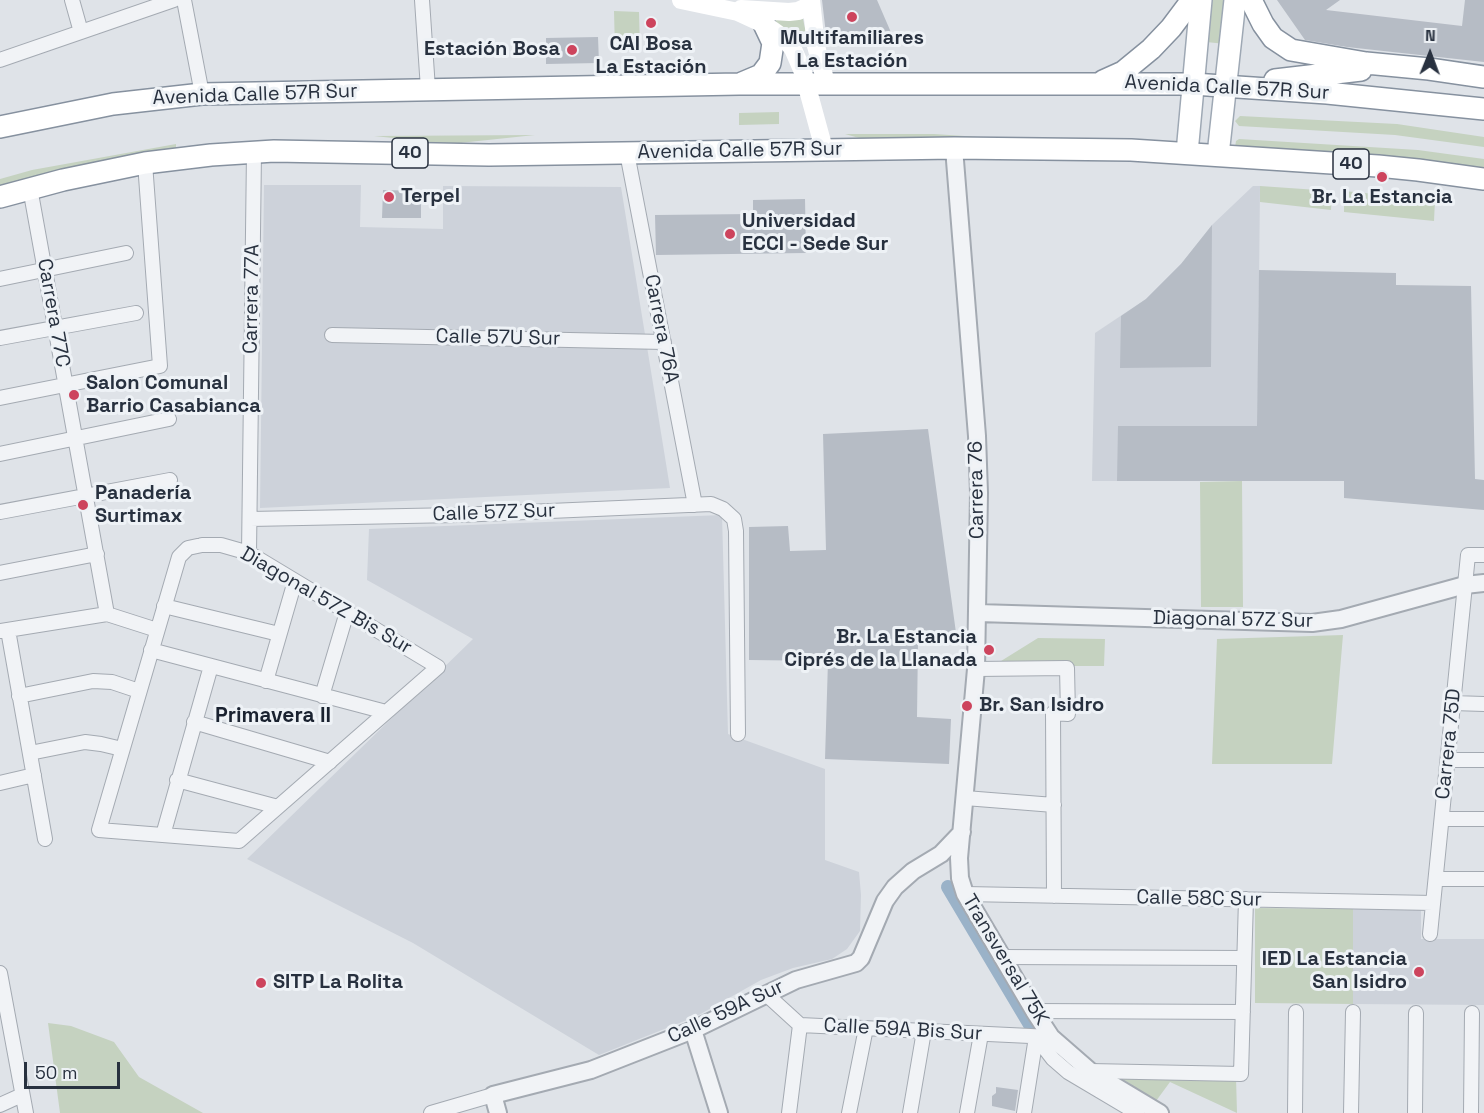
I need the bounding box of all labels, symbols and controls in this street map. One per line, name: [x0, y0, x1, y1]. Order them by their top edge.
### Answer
marker: Multifamiliares La Estación: [845, 10, 859, 24]
marker: CAI Bosa La Estación: [644, 16, 658, 30]
north arrow: [1400, 24, 1460, 84]
text: N: [1425, 25, 1436, 46]
place label: Multifamiliares La Estación: [780, 27, 924, 74]
place label: CAI Bosa La Estación: [596, 33, 706, 80]
place label: Estación Bosa: [424, 38, 560, 62]
marker: Estación Bosa: [565, 43, 579, 57]
street label: Avenida Calle 57R Sur: [1124, 71, 1330, 105]
street label: Avenida Calle 57R Sur: [152, 79, 358, 111]
street label: Avenida Calle 57R Sur: [637, 137, 843, 165]
road number: 40: [392, 138, 428, 168]
road number: 40: [1333, 149, 1369, 179]
marker: Br. La Estancia: [1375, 170, 1389, 184]
place label: Terpel: [401, 185, 460, 209]
place label: Br. La Estancia: [1311, 186, 1453, 210]
marker: Terpel: [382, 190, 396, 204]
place label: Universidad ECCI - Sede Sur: [742, 210, 888, 257]
marker: Universidad ECCI - Sede Sur: [723, 227, 737, 241]
street label: Carrera 77A: [239, 244, 265, 354]
street label: Carrera 77C: [32, 257, 74, 369]
street label: Carrera 76A: [639, 272, 683, 386]
street label: Calle 57U Sur: [435, 325, 561, 351]
place label: Salon Comunal Barrio Casabianca: [86, 372, 261, 419]
marker: Salon Comunal Barrio Casabianca: [67, 388, 81, 402]
street label: Carrera 76: [964, 441, 990, 539]
place label: Panadería Surtimax: [95, 482, 191, 529]
marker: Panadería Surtimax: [76, 498, 90, 512]
street label: Calle 57Z Sur: [432, 499, 556, 527]
street label: Diagonal 57Z Bis Sur: [236, 542, 416, 660]
street label: Diagonal 57Z Sur: [1153, 607, 1313, 633]
place label: Br. La Estancia Ciprés de la Llanada: [784, 626, 977, 673]
marker: Br. La Estancia Ciprés de la Llanada: [982, 643, 996, 657]
street label: Carrera 75D: [1431, 687, 1467, 801]
place label: Br. San Isidro: [979, 694, 1104, 718]
marker: Br. San Isidro: [960, 699, 974, 713]
district label: Primavera II: [215, 703, 331, 729]
street label: Calle 58C Sur: [1136, 886, 1262, 912]
street label: Transversal 75K: [957, 890, 1053, 1030]
place label: IED La Estancia San Isidro: [1262, 948, 1407, 995]
marker: IED La Estancia San Isidro: [1412, 965, 1426, 979]
place label: SITP La Rolita: [273, 971, 403, 995]
street label: Calle 59A Sur: [664, 975, 788, 1049]
marker: SITP La Rolita: [254, 976, 268, 990]
street label: Calle 59A Bis Sur: [823, 1014, 983, 1046]
scale bar: [27, 1050, 123, 1088]
text: 50 m: [35, 1061, 77, 1084]

